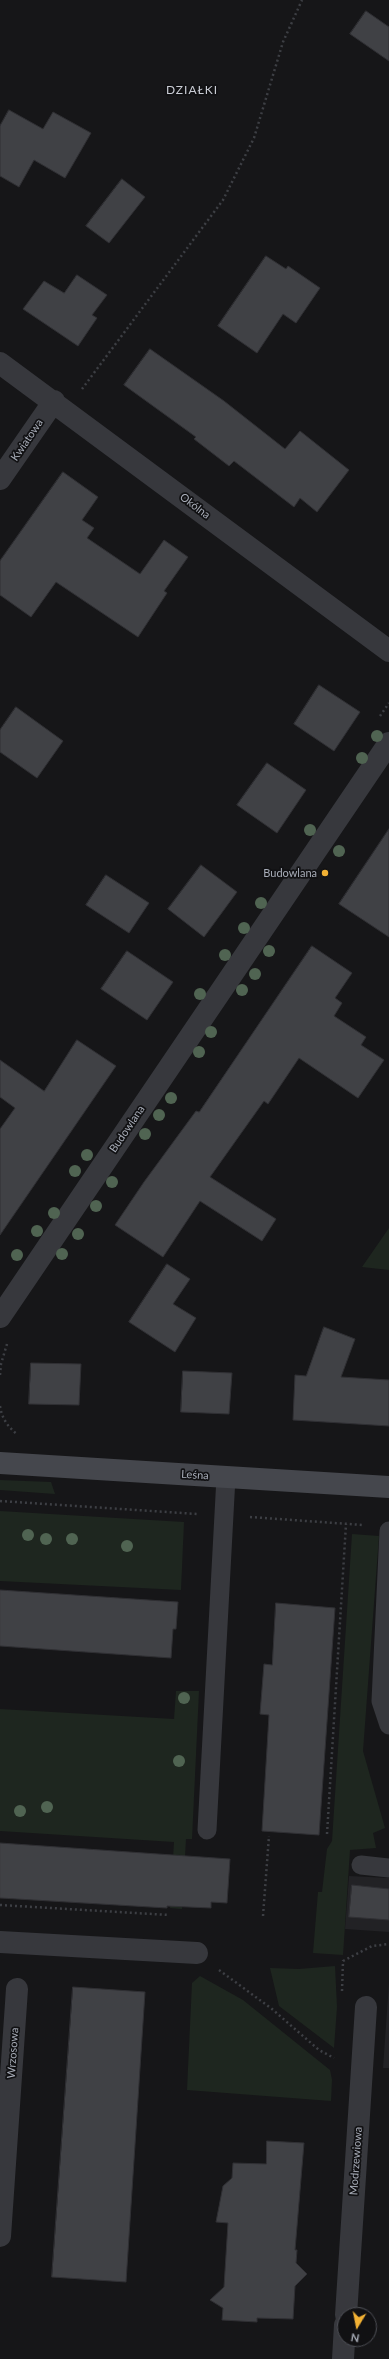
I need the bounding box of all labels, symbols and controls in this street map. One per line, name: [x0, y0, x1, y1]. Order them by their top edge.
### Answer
district label: DZIAŁKI: [166, 83, 218, 97]
street label: Kwiatowa: [8, 417, 46, 463]
street label: Okólna: [177, 490, 213, 522]
place label: Budowlana: [263, 866, 317, 880]
marker: Budowlana: [320, 868, 330, 878]
street label: Budowlana: [106, 1103, 148, 1155]
street label: Leśna: [181, 1468, 209, 1482]
street label: Wrzosowa: [5, 2027, 21, 2079]
street label: Modrzewiowa: [347, 2126, 365, 2196]
north arrow: [337, 2307, 377, 2347]
text: N: [350, 2331, 360, 2345]

